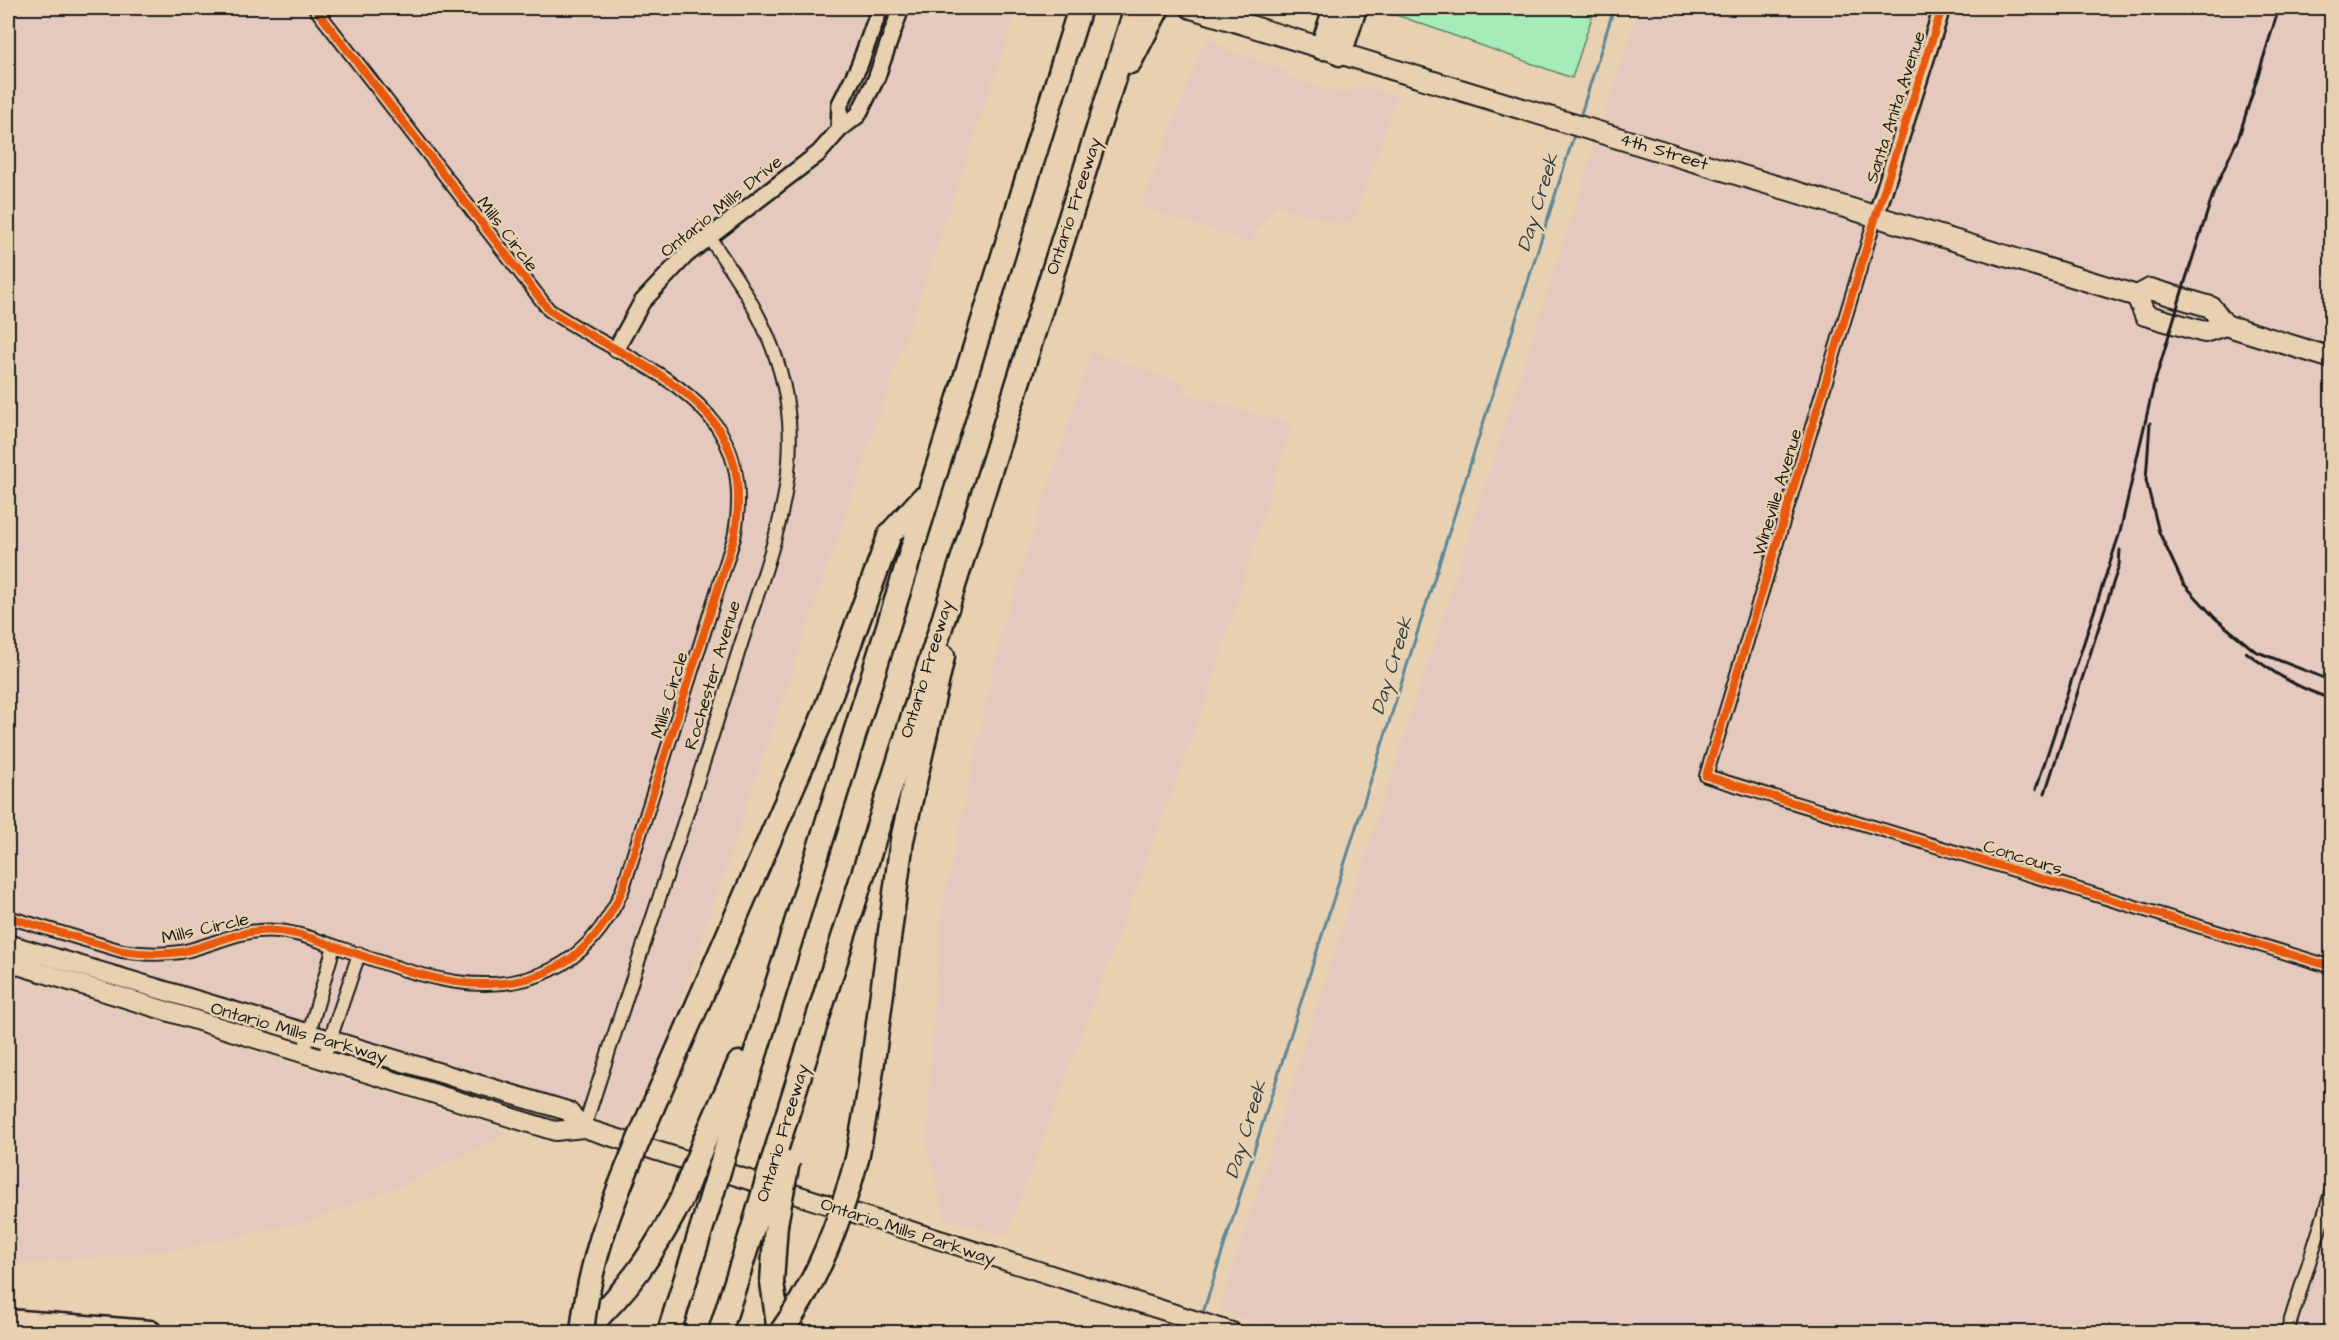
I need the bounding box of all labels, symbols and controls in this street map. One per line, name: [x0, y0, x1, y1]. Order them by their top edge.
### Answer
street label: Santa Anita Avenue: [1859, 28, 1932, 187]
street label: 4th Street: [1617, 126, 1712, 177]
street label: Ontario Freeway: [1039, 134, 1108, 278]
street label: Ontario Mills Drive: [655, 149, 788, 263]
water label: Day Creek: [1510, 149, 1567, 255]
street label: Mills Circle: [471, 191, 544, 278]
street label: Wineville Avenue: [1746, 425, 1809, 559]
street label: Rochester Avenue: [678, 597, 747, 753]
street label: Ontario Freeway: [894, 597, 960, 741]
water label: Day Creek: [1364, 612, 1421, 718]
street label: Mills Circle: [645, 649, 695, 741]
street label: Concours: [1980, 834, 2065, 881]
street label: Mills Circle: [159, 906, 251, 951]
street label: Ontario Mills Parkway: [208, 995, 390, 1071]
street label: Ontario Freeway: [750, 1061, 816, 1205]
water label: Day Creek: [1218, 1076, 1275, 1182]
street label: Ontario Mills Parkway: [817, 1191, 998, 1273]

